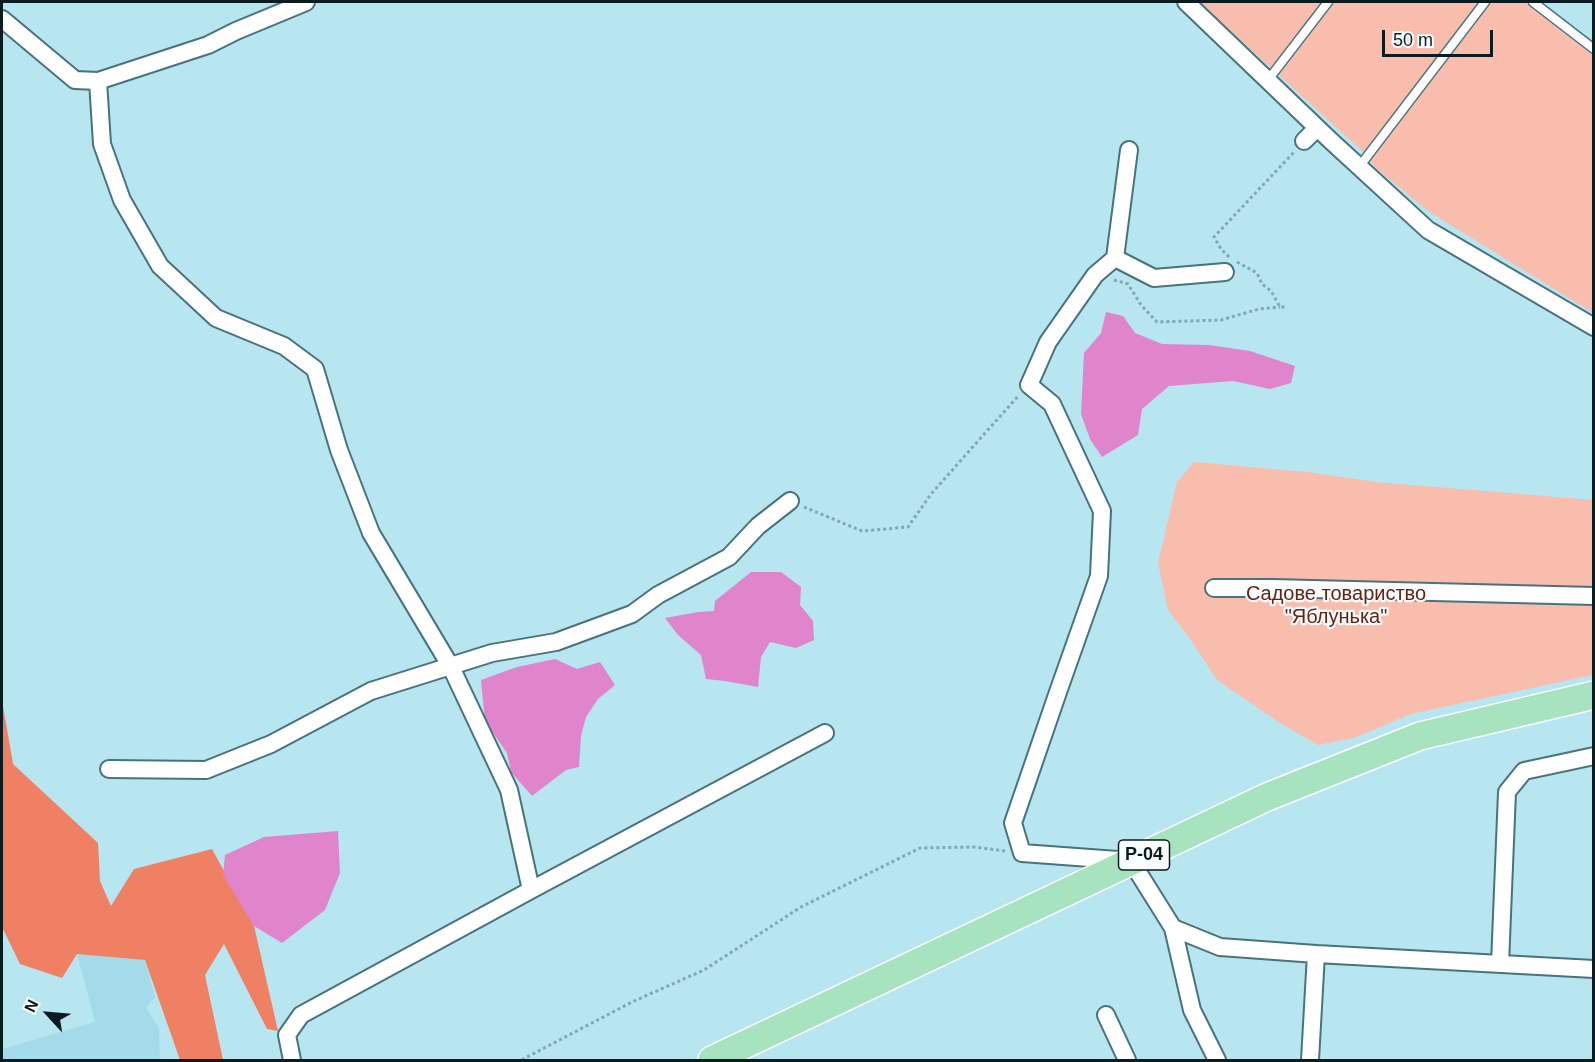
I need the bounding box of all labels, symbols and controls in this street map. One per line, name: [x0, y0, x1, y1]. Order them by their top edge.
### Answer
scale bar: [1385, 18, 1496, 56]
text: 50 m: [1393, 30, 1433, 50]
park label: Садове товариство "Яблунька": [1246, 582, 1426, 629]
road number: Р-04: [1118, 840, 1170, 870]
north arrow: [18, 984, 78, 1044]
text: N: [21, 997, 42, 1015]

